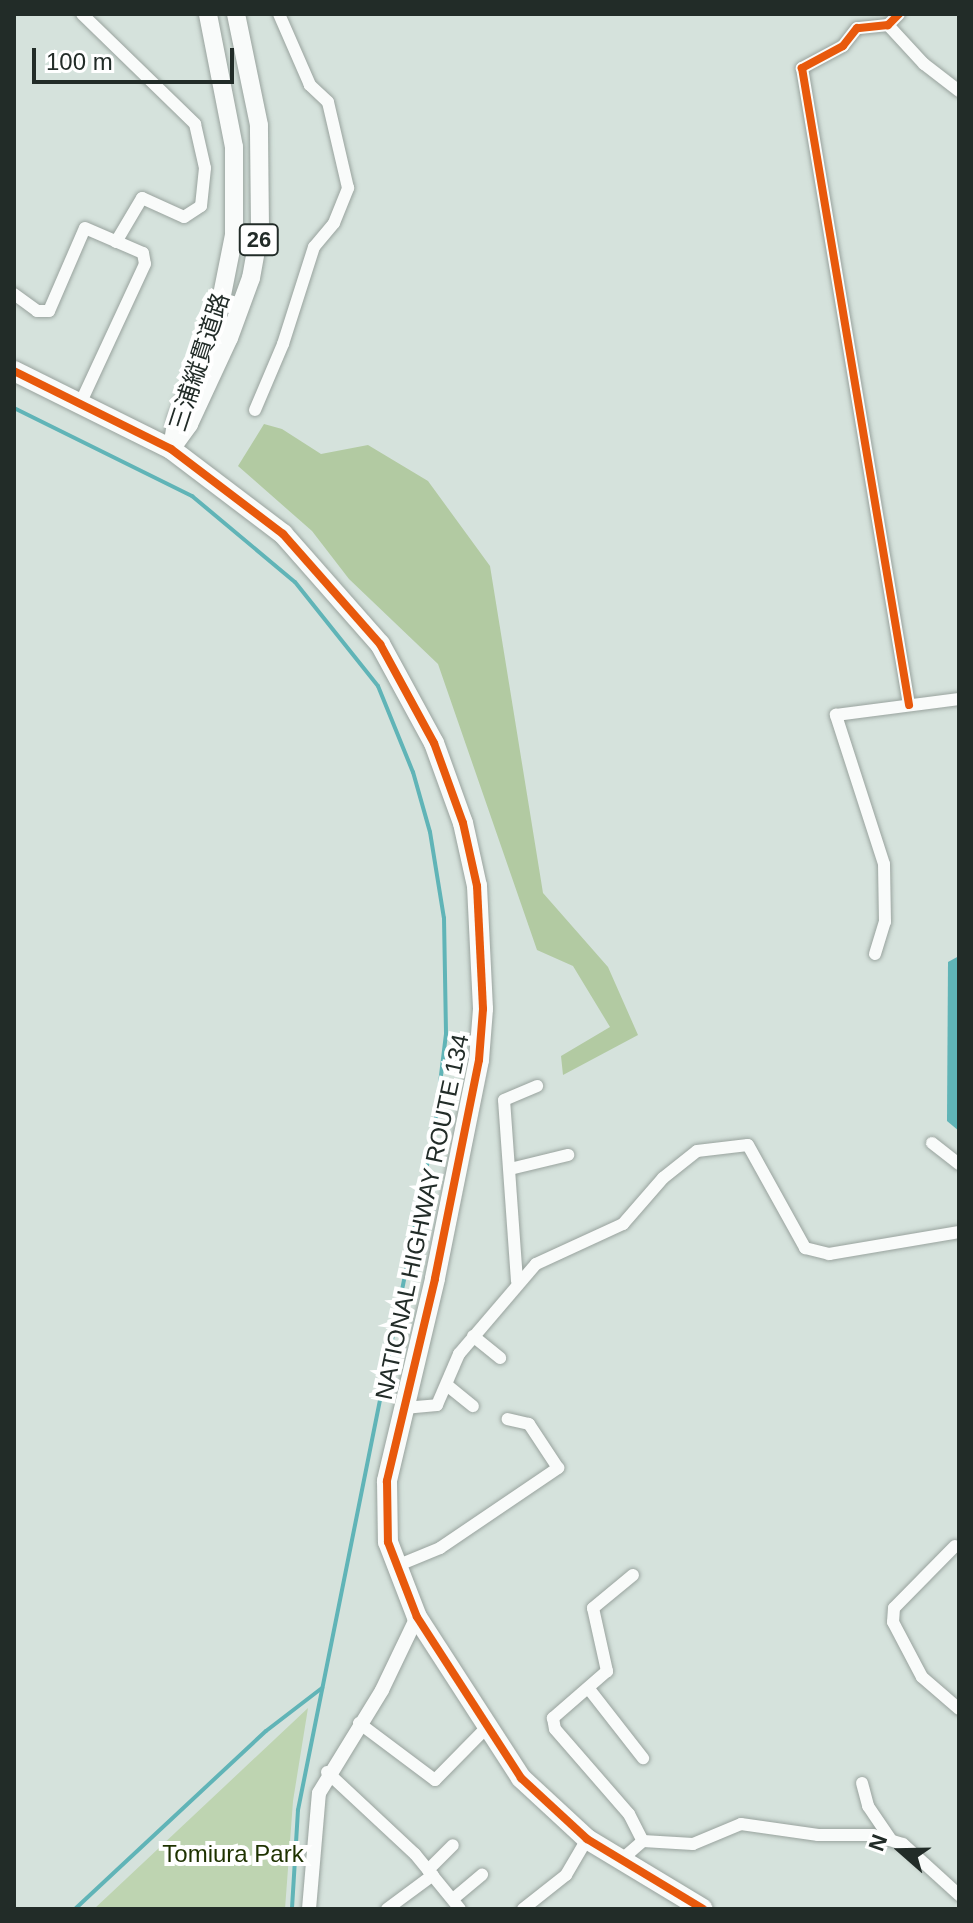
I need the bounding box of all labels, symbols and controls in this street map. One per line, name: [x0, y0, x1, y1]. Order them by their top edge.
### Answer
scale bar: [36, 32, 238, 82]
text: 100 m: [46, 48, 113, 75]
road number: 26: [237, 222, 281, 258]
street label: 三浦縦貫道路: [163, 289, 235, 435]
street label: NATIONAL HIGHWAY ROUTE 134: [369, 1031, 475, 1403]
north arrow: [861, 1811, 941, 1891]
text: N: [864, 1831, 892, 1854]
park label: Tomiura Park: [162, 1840, 304, 1868]

